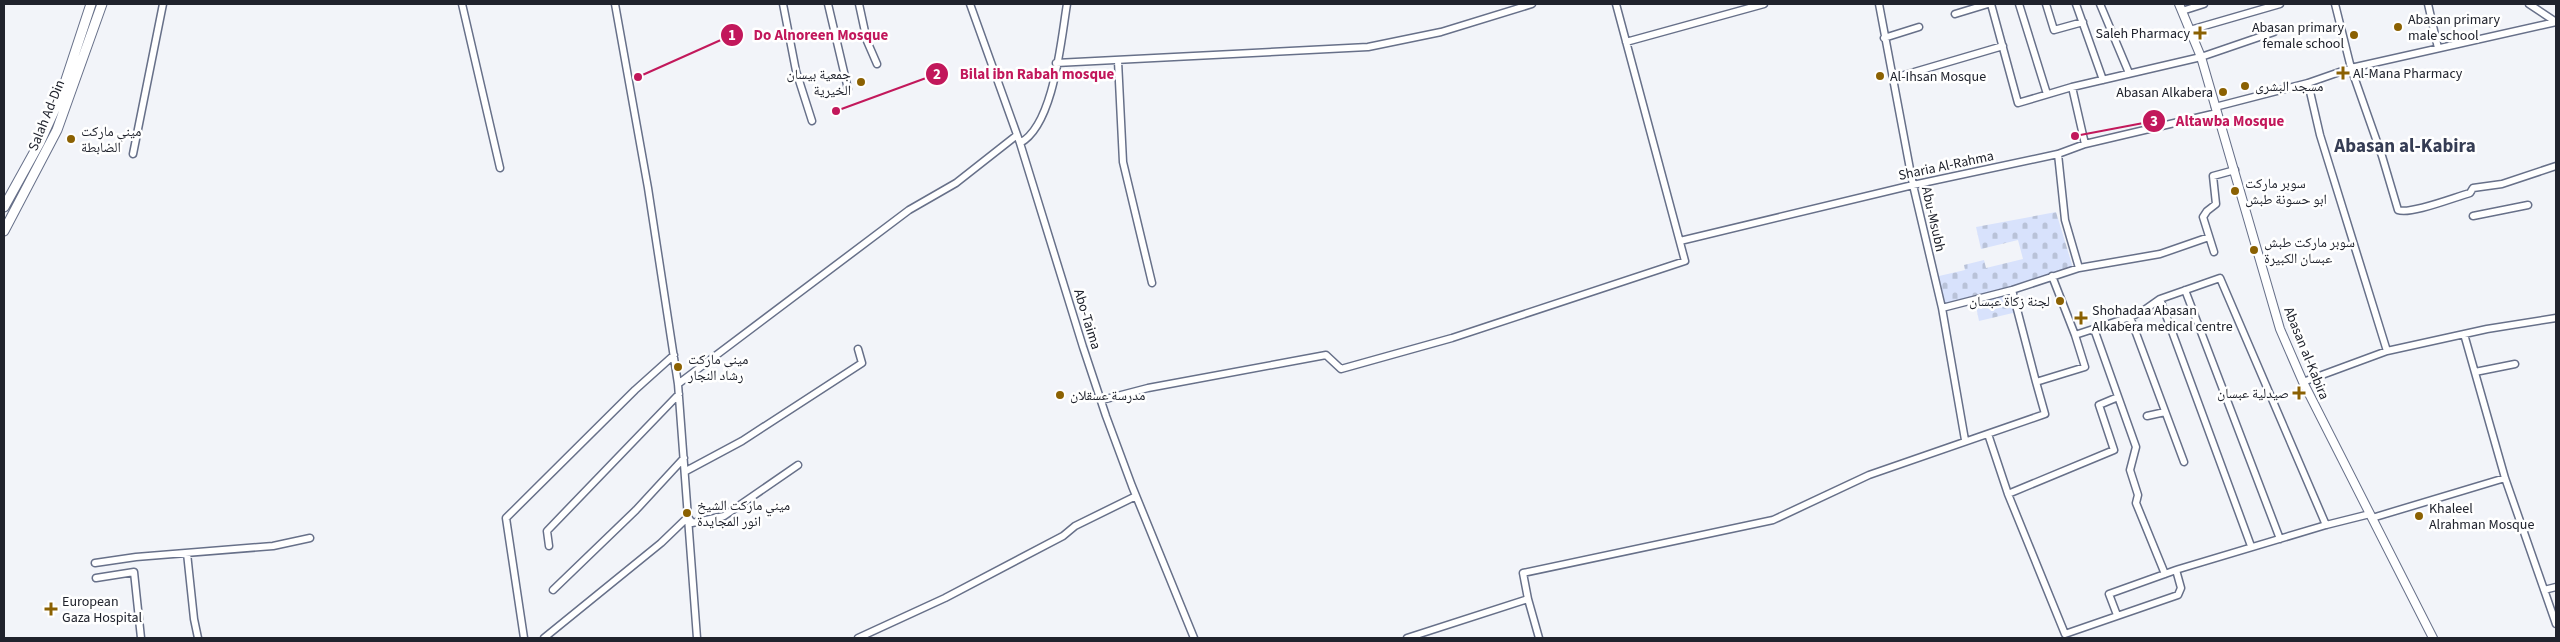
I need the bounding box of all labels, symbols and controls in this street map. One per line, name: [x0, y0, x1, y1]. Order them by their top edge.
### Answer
place label: Abasan primary male school: [2408, 10, 2501, 46]
place label: Abasan primary female school: [2252, 18, 2344, 54]
callout: Do Alnoreen Mosque: [719, 20, 899, 50]
marker: Abasan primary male school: [2392, 21, 2404, 33]
place label: Saleh Pharmacy: [2095, 24, 2190, 44]
text: 1: [728, 25, 736, 46]
text: Do Alnoreen Mosque: [754, 25, 889, 46]
marker: Saleh Pharmacy: [2194, 27, 2206, 39]
marker: Abasan primary female school: [2348, 29, 2360, 41]
callout: Bilal ibn Rabah mosque: [924, 59, 1124, 89]
text: 2: [933, 64, 941, 85]
text: Bilal ibn Rabah mosque: [960, 64, 1114, 85]
place label: Al-Mana Pharmacy: [2353, 64, 2463, 84]
place label: جمعية بيسان الخيرية: [786, 65, 851, 101]
place label: Al-Ihsan Mosque: [1890, 67, 1986, 87]
marker: Al-Mana Pharmacy: [2337, 67, 2349, 79]
marker: Al-Ihsan Mosque: [1874, 70, 1886, 82]
marker: جمعية بيسان الخيرية: [855, 76, 867, 88]
street label: Salah Ad-Din: [24, 77, 70, 154]
place label: مسجد البشرى: [2255, 77, 2323, 97]
marker: مسجد البشرى: [2239, 80, 2251, 92]
place label: Abasan Alkabera: [2116, 83, 2213, 103]
marker: Abasan Alkabera: [2217, 86, 2229, 98]
callout: Altawba Mosque: [2141, 106, 2294, 136]
text: 3: [2150, 111, 2158, 132]
text: Altawba Mosque: [2175, 111, 2284, 132]
place label: ميني ماركت الضابطة: [81, 122, 142, 158]
marker: ميني ماركت الضابطة: [65, 133, 77, 145]
district label: Abasan al-Kabira: [2333, 133, 2476, 160]
street label: Sharia Al-Rahma: [1897, 146, 1996, 186]
place label: سوبر ماركت ابو حسونة طبش: [2245, 174, 2327, 210]
street label: Abu-Msubh: [1916, 185, 1950, 254]
marker: سوبر ماركت ابو حسونة طبش: [2229, 185, 2241, 197]
place label: سوبر ماركت طبش عبسان الكبيرة: [2264, 233, 2355, 269]
marker: سوبر ماركت طبش عبسان الكبيرة: [2248, 244, 2260, 256]
street label: Abo-Taima: [1068, 287, 1106, 352]
place label: لجنة زكاة عبسان: [1969, 292, 2050, 312]
marker: لجنة زكاة عبسان: [2054, 295, 2066, 307]
place label: Shohadaa Abasan Alkabera medical centre: [2092, 301, 2233, 337]
street label: Abasan al-Kabira: [2278, 304, 2334, 403]
marker: Shohadaa Abasan Alkabera medical centre: [2074, 311, 2088, 325]
place label: ميني ماركت رشاد النجار: [687, 350, 749, 386]
marker: ميني ماركت رشاد النجار: [672, 361, 684, 373]
place label: صيدلية عبسان: [2217, 384, 2289, 404]
place label: مدرسة عسقلان: [1070, 386, 1145, 406]
marker: صيدلية عبسان: [2293, 387, 2305, 399]
marker: مدرسة عسقلان: [1054, 389, 1066, 401]
place label: ميني ماركت الشيخ انور المجايدة: [697, 496, 790, 532]
place label: Khaleel Alrahman Mosque: [2429, 499, 2534, 535]
marker: ميني ماركت الشيخ انور المجايدة: [681, 507, 693, 519]
marker: Khaleel Alrahman Mosque: [2413, 510, 2425, 522]
place label: European Gaza Hospital: [62, 592, 142, 628]
marker: European Gaza Hospital: [44, 602, 58, 616]

